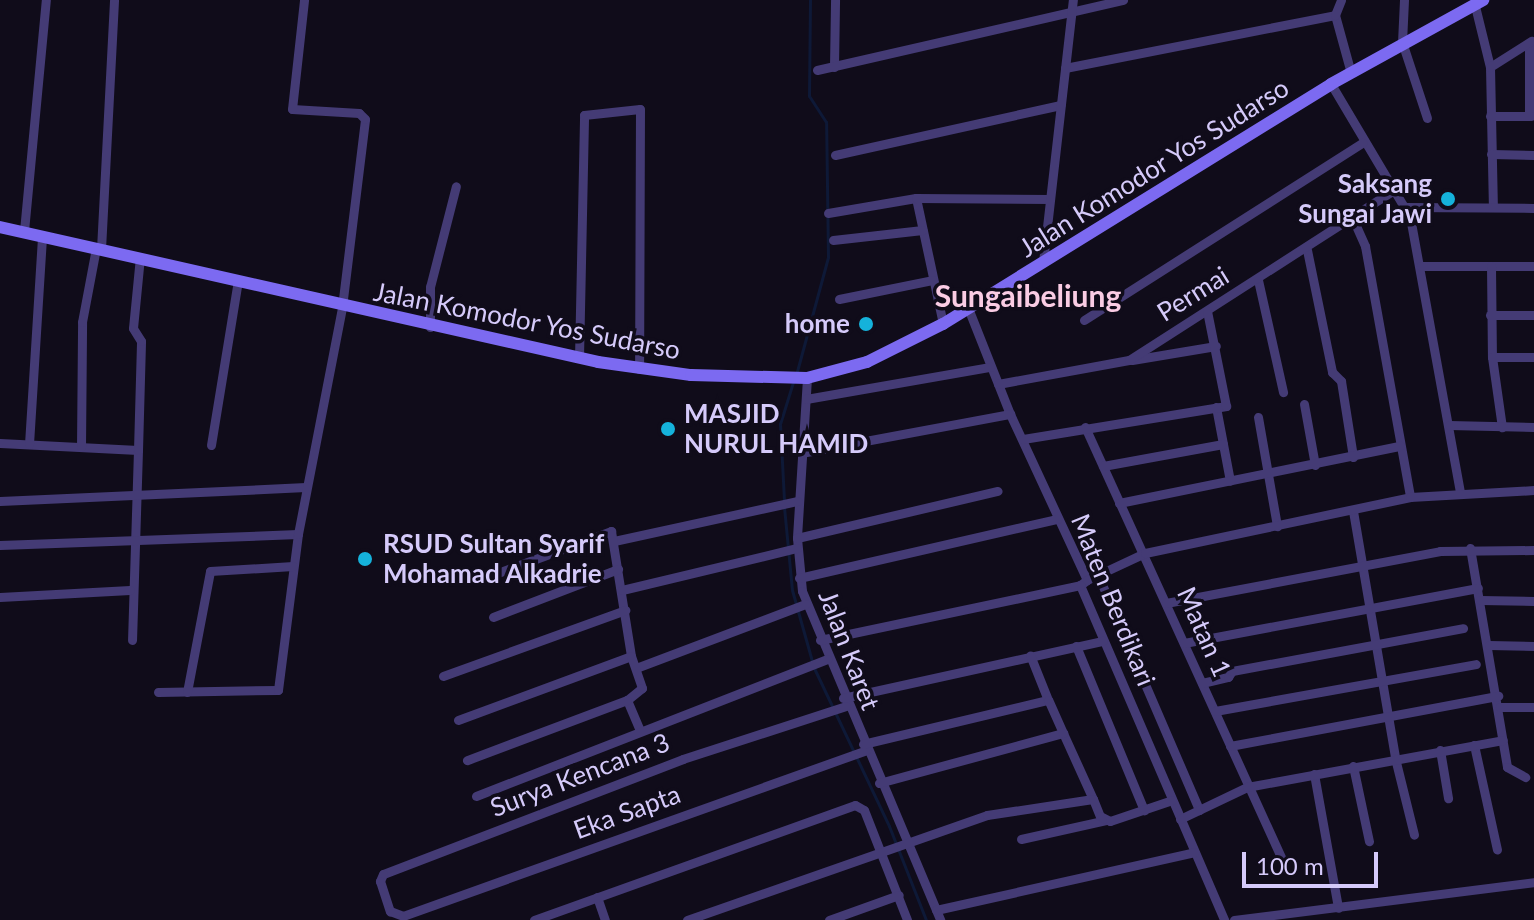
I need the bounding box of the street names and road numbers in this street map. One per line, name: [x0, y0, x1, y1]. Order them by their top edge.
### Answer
street label: Jalan Komodor Yos Sudarso: [1013, 72, 1295, 264]
street label: Permai: [1151, 260, 1235, 328]
street label: Jalan Komodor Yos Sudarso: [370, 276, 684, 366]
street label: Maten Berdikari: [1064, 510, 1162, 690]
street label: Matan 1: [1170, 582, 1238, 682]
street label: Jalan Karet: [812, 586, 886, 714]
street label: Surya Kencana 3: [486, 726, 674, 824]
street label: Eka Sapta: [569, 778, 685, 846]

